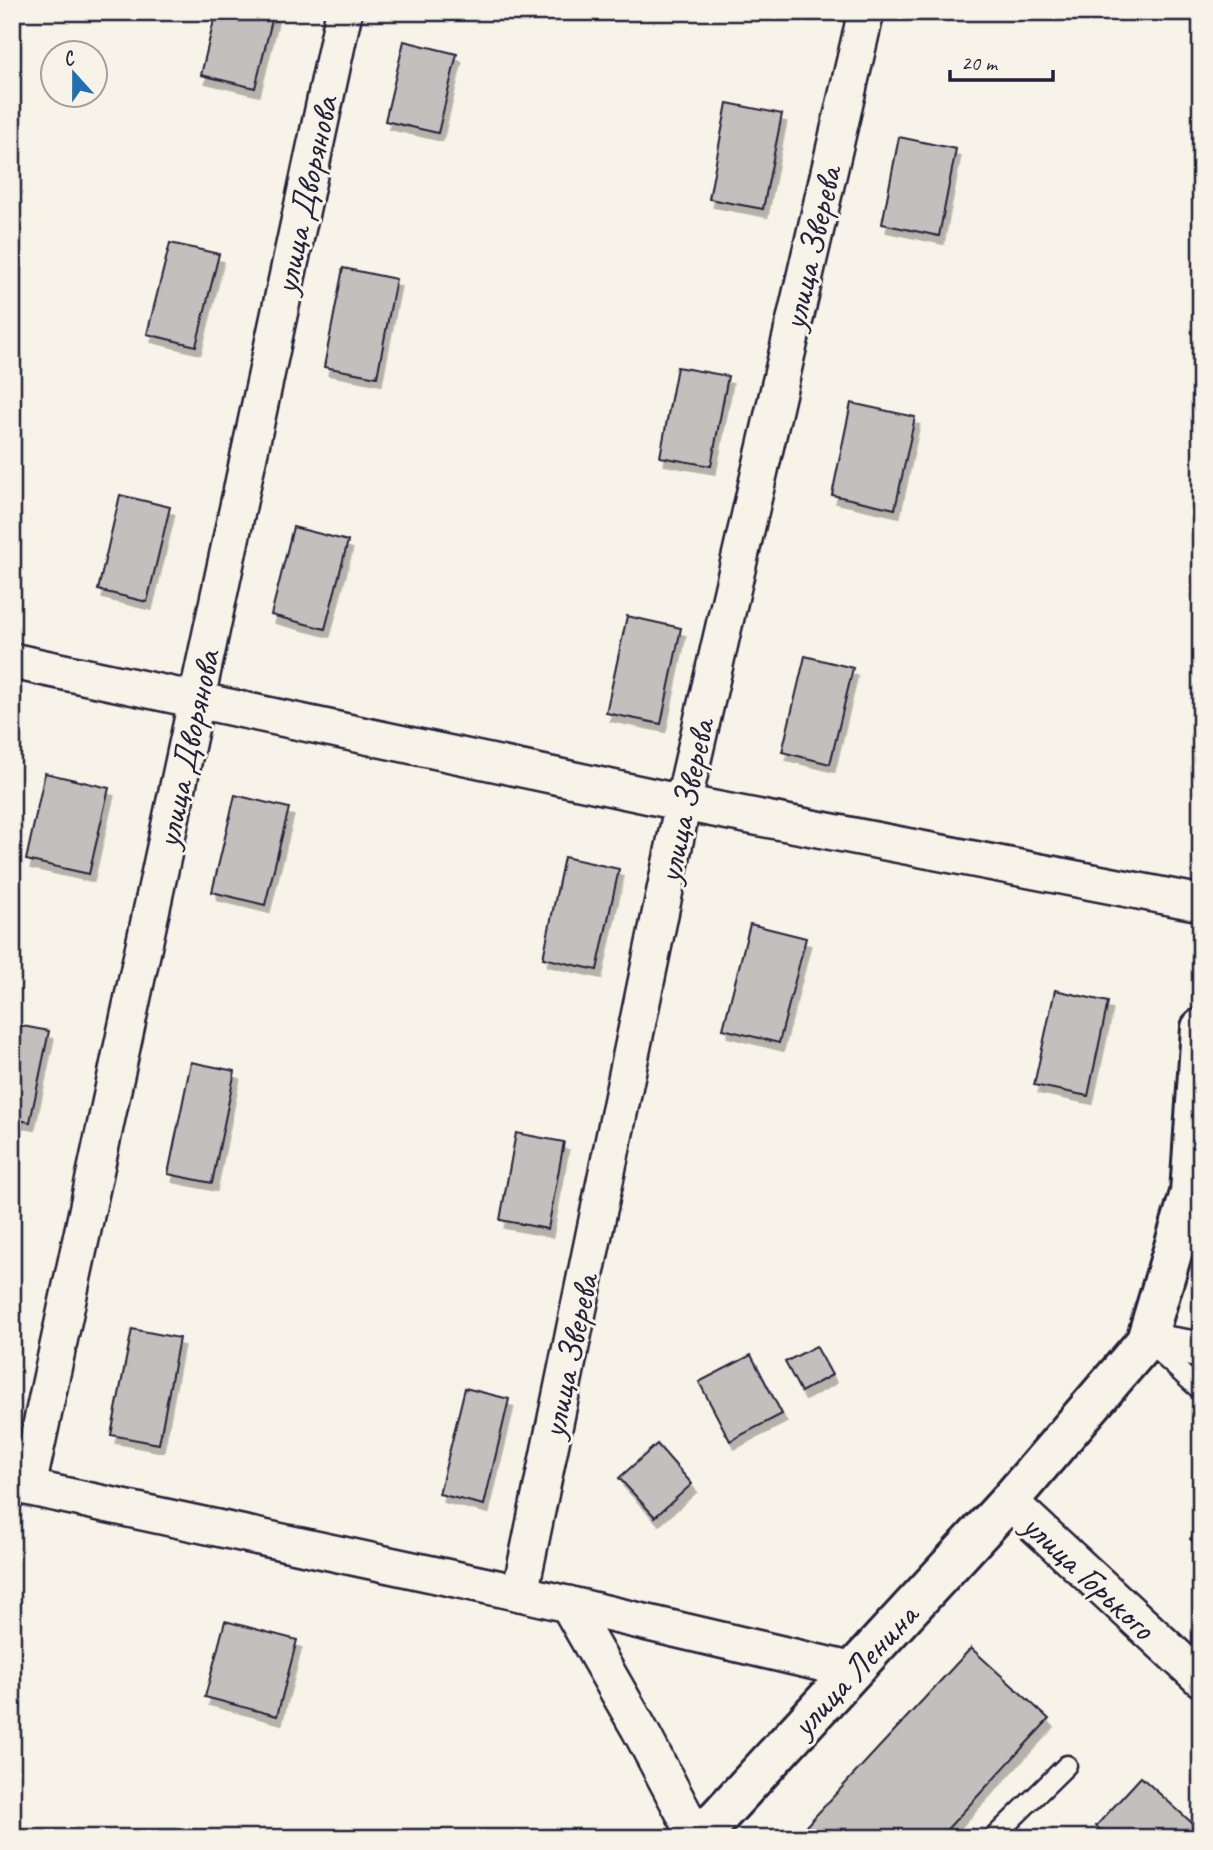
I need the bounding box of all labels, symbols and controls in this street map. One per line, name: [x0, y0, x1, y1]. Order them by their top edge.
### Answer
north arrow: [38, 38, 108, 108]
scale bar: [950, 38, 1054, 82]
text: С: [60, 45, 79, 72]
text: 20 m: [961, 50, 999, 76]
street label: улица Дворянова: [262, 90, 349, 300]
street label: улица Зверева: [770, 160, 853, 336]
street label: улица Дворянова: [144, 644, 231, 854]
street label: улица Зверева: [646, 713, 725, 889]
street label: улица Зверева: [530, 1268, 609, 1444]
street label: улица Горького: [1011, 1502, 1166, 1651]
street label: улица Ленина: [780, 1592, 929, 1748]

